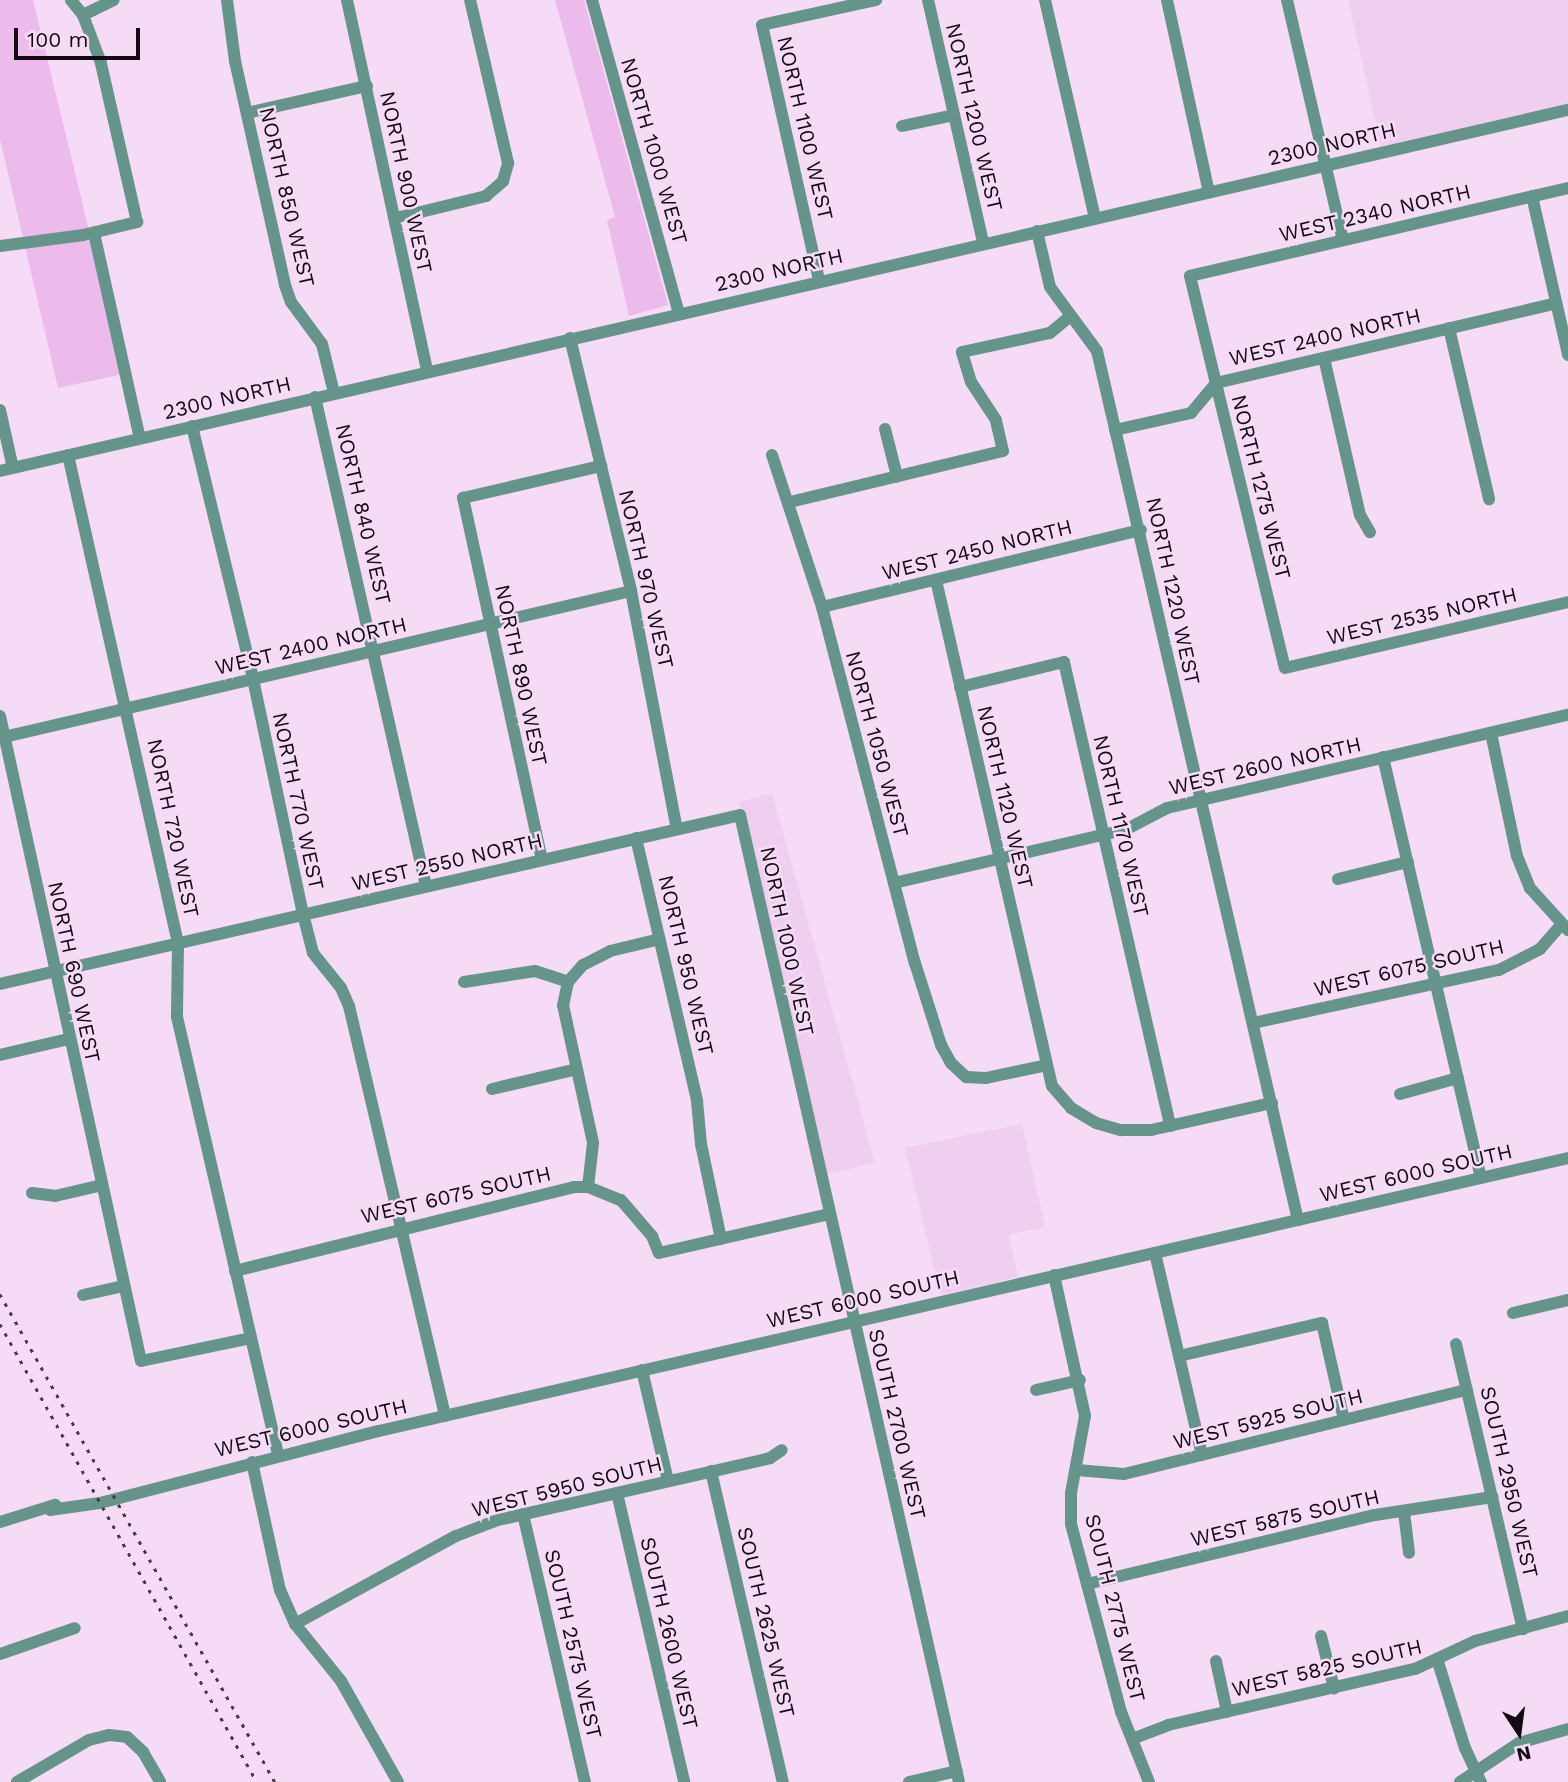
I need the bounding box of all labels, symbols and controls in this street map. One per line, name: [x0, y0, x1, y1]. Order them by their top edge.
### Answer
scale bar: [18, 14, 144, 58]
street label: NORTH 1200 WEST: [940, 20, 1008, 214]
text: 100 m: [27, 27, 89, 52]
street label: NORTH 1100 WEST: [772, 33, 838, 223]
street label: NORTH 1000 WEST: [615, 54, 693, 248]
street label: NORTH 900 WEST: [374, 89, 438, 275]
street label: NORTH 850 WEST: [254, 104, 320, 290]
street label: 2300 NORTH: [1266, 117, 1398, 171]
street label: WEST 2340 NORTH: [1276, 179, 1474, 247]
street label: 2300 NORTH: [713, 243, 845, 297]
street label: WEST 2400 NORTH: [1226, 303, 1424, 371]
street label: 2300 NORTH: [161, 371, 293, 425]
street label: NORTH 1275 WEST: [1226, 392, 1296, 582]
street label: NORTH 840 WEST: [330, 421, 396, 607]
street label: NORTH 970 WEST: [613, 487, 679, 671]
street label: NORTH 1220 WEST: [1141, 495, 1205, 687]
street label: WEST 2450 NORTH: [879, 514, 1075, 586]
street label: NORTH 890 WEST: [489, 582, 553, 768]
street label: WEST 2535 NORTH: [1324, 582, 1520, 650]
street label: WEST 2400 NORTH: [212, 612, 410, 680]
street label: NORTH 1050 WEST: [840, 648, 914, 840]
street label: NORTH 1120 WEST: [972, 703, 1038, 891]
street label: NORTH 770 WEST: [267, 709, 329, 893]
street label: NORTH 1170 WEST: [1088, 732, 1154, 920]
street label: WEST 2600 NORTH: [1166, 732, 1364, 800]
street label: NORTH 720 WEST: [142, 736, 204, 920]
street label: WEST 2550 NORTH: [349, 828, 545, 896]
street label: NORTH 1000 WEST: [755, 844, 819, 1038]
street label: NORTH 950 WEST: [653, 872, 719, 1058]
street label: NORTH 690 WEST: [42, 879, 106, 1065]
street label: WEST 6075 SOUTH: [1311, 934, 1507, 1002]
street label: WEST 6000 SOUTH: [1317, 1139, 1515, 1207]
street label: WEST 6075 SOUTH: [358, 1161, 554, 1229]
street label: WEST 6000 SOUTH: [764, 1265, 962, 1333]
street label: SOUTH 2700 WEST: [863, 1326, 931, 1522]
street label: WEST 5925 SOUTH: [1170, 1383, 1366, 1455]
street label: SOUTH 2950 WEST: [1475, 1384, 1543, 1580]
street label: WEST 6000 SOUTH: [212, 1394, 410, 1462]
street label: WEST 5950 SOUTH: [469, 1451, 665, 1523]
street label: WEST 5875 SOUTH: [1188, 1484, 1382, 1552]
street label: SOUTH 2775 WEST: [1079, 1511, 1151, 1705]
street label: SOUTH 2625 WEST: [732, 1524, 800, 1720]
street label: SOUTH 2600 WEST: [635, 1534, 703, 1732]
street label: SOUTH 2575 WEST: [539, 1547, 607, 1741]
street label: WEST 5825 SOUTH: [1229, 1634, 1425, 1702]
north arrow: [1484, 1698, 1554, 1768]
text: N: [1514, 1741, 1533, 1767]

